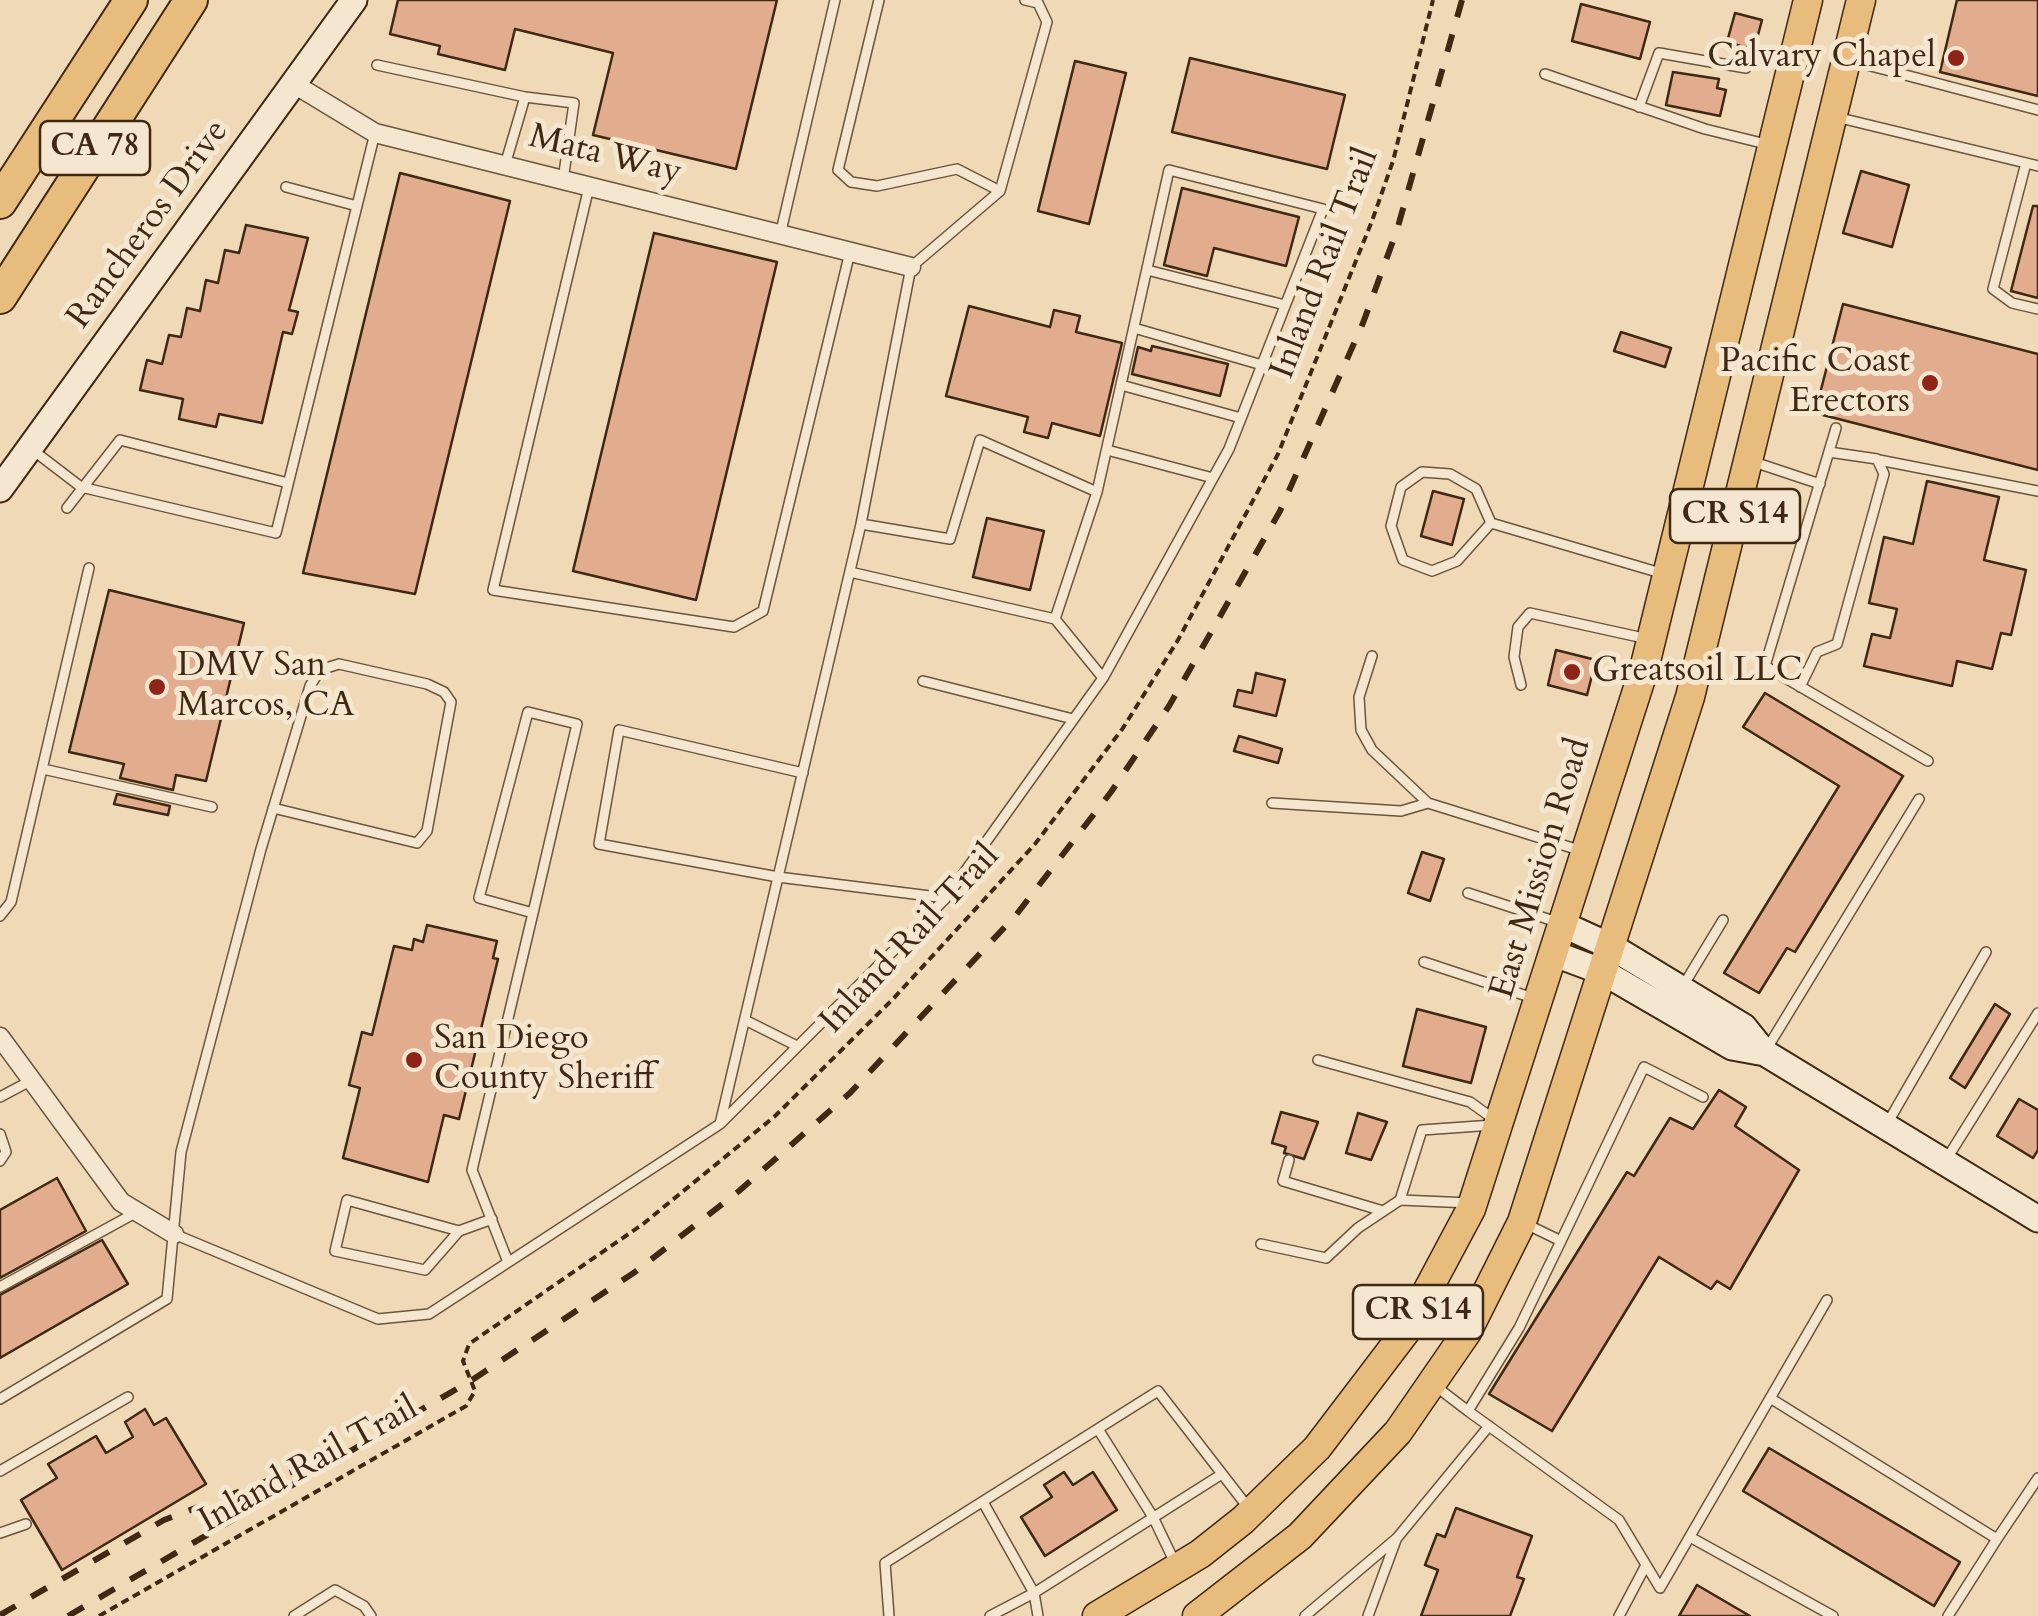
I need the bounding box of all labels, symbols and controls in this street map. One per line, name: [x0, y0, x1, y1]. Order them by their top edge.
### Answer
place label: Calvary Chapel: [1707, 37, 1936, 79]
marker: Calvary Chapel: [1945, 47, 1967, 69]
street label: Rancheros Drive: [59, 112, 239, 338]
street label: Mata Way: [524, 117, 686, 195]
road number: CA 78: [40, 121, 150, 175]
street label: Inland Rail Trail: [1263, 143, 1389, 385]
place label: Pacific Coast Erectors: [1720, 342, 1910, 424]
marker: Pacific Coast Erectors: [1919, 372, 1941, 394]
road number: CR S14: [1670, 489, 1800, 543]
place label: DMV San Marcos, CA: [177, 646, 354, 728]
place label: Greatsoil LLC: [1592, 651, 1802, 693]
marker: Greatsoil LLC: [1561, 661, 1583, 683]
marker: DMV San Marcos, CA: [146, 676, 168, 698]
street label: East Mission Road: [1482, 734, 1602, 1004]
street label: Inland Rail Trail: [813, 837, 1009, 1043]
place label: San Diego County Sheriff: [434, 1019, 654, 1101]
marker: San Diego County Sheriff: [403, 1049, 425, 1071]
road number: CR S14: [1353, 1285, 1483, 1339]
street label: Inland Rail Trail: [192, 1389, 426, 1543]

